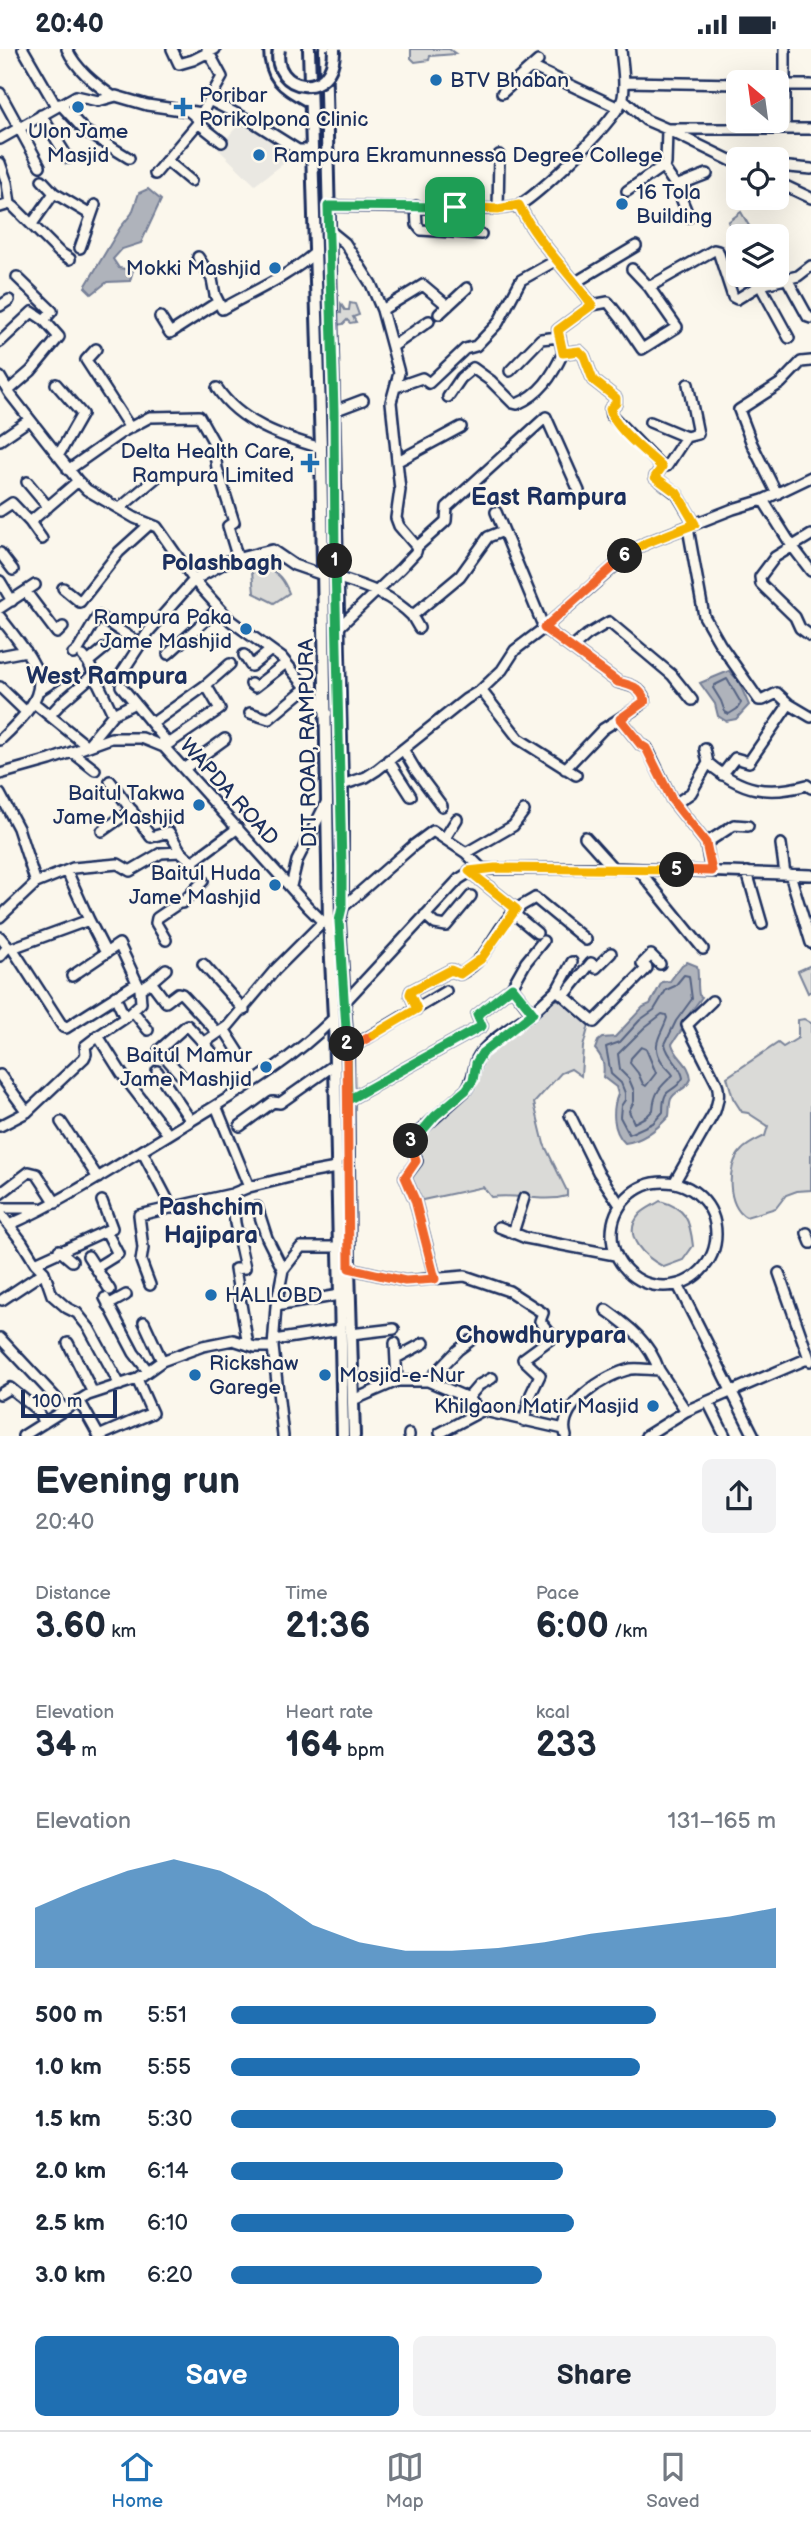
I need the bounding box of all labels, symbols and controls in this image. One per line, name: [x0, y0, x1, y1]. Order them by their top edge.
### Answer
text: 20:40: [35, 9, 104, 40]
place label: BTV Bhaban: [450, 68, 569, 93]
north arrow: [726, 70, 789, 133]
map controls: [726, 70, 789, 287]
marker: BTV Bhaban: [428, 72, 444, 88]
place label: Poribar Porikolpona Clinic: [199, 83, 368, 132]
marker: Poribar Porikolpona Clinic: [173, 97, 193, 117]
marker: Ulon Jame Masjid: [70, 99, 86, 115]
place label: Ulon Jame Masjid: [28, 119, 128, 168]
place label: Rampura Ekramunnessa Degree College: [273, 143, 663, 168]
marker: Rampura Ekramunnessa Degree College: [251, 147, 267, 163]
button: locate: [726, 147, 789, 210]
pin: [425, 177, 485, 237]
place label: 16 Tola Building: [636, 180, 712, 229]
icon: arrive: [436, 188, 474, 226]
marker: 16 Tola Building: [614, 196, 630, 212]
button: layers: [726, 224, 789, 287]
place label: Mokki Mashjid: [126, 256, 261, 281]
marker: Mokki Mashjid: [267, 260, 283, 276]
place label: Delta Health Care, Rampura Limited: [121, 439, 294, 488]
marker: Delta Health Care, Rampura Limited: [300, 453, 320, 473]
district label: East Rampura: [471, 483, 627, 512]
pin: 6: [608, 539, 642, 573]
pin: 1: [318, 543, 352, 579]
text: 6: [619, 544, 630, 567]
district label: Polashbagh: [162, 549, 282, 577]
text: 1: [331, 549, 339, 572]
place label: Rampura Paka Jame Mashjid: [93, 605, 232, 654]
marker: Rampura Paka Jame Mashjid: [238, 621, 254, 637]
street label: DIT ROAD, RAMPURA: [294, 638, 322, 848]
district label: West Rampura: [26, 662, 188, 691]
street label: WAPDA ROAD: [174, 733, 284, 851]
place label: Baitul Takwa Jame Mashjid: [53, 781, 185, 830]
marker: Baitul Takwa Jame Mashjid: [191, 797, 207, 813]
pin: 5: [660, 853, 694, 887]
text: 5: [671, 858, 682, 881]
place label: Baitul Huda Jame Mashjid: [129, 861, 261, 910]
marker: Baitul Huda Jame Mashjid: [267, 877, 283, 893]
pin: 2: [330, 1027, 364, 1061]
text: 2: [341, 1032, 352, 1055]
place label: Baitul Mamur Jame Mashjid: [120, 1043, 252, 1092]
marker: Baitul Mamur Jame Mashjid: [258, 1059, 274, 1075]
pin: 3: [394, 1123, 428, 1159]
text: 3: [405, 1129, 416, 1152]
district label: Pashchim Hajipara: [158, 1193, 264, 1250]
place label: HALLOBD: [225, 1283, 322, 1308]
marker: HALLOBD: [203, 1287, 219, 1303]
district label: Chowdhurypara: [455, 1321, 627, 1350]
place label: Rickshaw Garege: [209, 1351, 298, 1400]
place label: Mosjid-e-Nur: [339, 1363, 465, 1388]
marker: Rickshaw Garege: [187, 1367, 203, 1383]
marker: Mosjid-e-Nur: [317, 1367, 333, 1383]
scale bar: [21, 1387, 117, 1419]
text: 100 m: [32, 1390, 83, 1413]
place label: Khilgaon Matir Masjid: [434, 1394, 639, 1419]
marker: Khilgaon Matir Masjid: [645, 1398, 661, 1414]
text: Evening run: [35, 1459, 240, 1504]
button: share: [702, 1459, 776, 1533]
text: 20:40: [35, 1508, 94, 1536]
text: Distance: [35, 1582, 111, 1605]
text: Time: [285, 1582, 327, 1605]
text: Pace: [536, 1582, 579, 1605]
text: 3.60: [35, 1605, 106, 1648]
text: 21:36: [285, 1605, 370, 1648]
text: 6:00: [536, 1605, 609, 1648]
text: km: [106, 1620, 136, 1643]
text: /km: [609, 1620, 648, 1643]
text: Elevation: [35, 1701, 114, 1724]
text: Heart rate: [285, 1701, 373, 1724]
text: kcal: [536, 1701, 570, 1724]
text: 34: [35, 1724, 76, 1767]
text: 164: [285, 1724, 342, 1767]
text: 233: [536, 1724, 597, 1767]
text: m: [76, 1739, 97, 1762]
text: bpm: [342, 1739, 384, 1762]
text: Elevation: [35, 1807, 131, 1835]
text: 131–165 m: [668, 1807, 776, 1835]
text: 500 m: [35, 2001, 103, 2029]
text: 5:51: [147, 2001, 187, 2029]
text: 1.0 km: [35, 2053, 102, 2081]
text: 5:55: [147, 2053, 191, 2081]
text: 1.5 km: [35, 2105, 101, 2133]
text: 5:30: [147, 2105, 193, 2133]
text: 2.0 km: [35, 2157, 106, 2185]
text: 6:14: [147, 2157, 189, 2185]
text: 2.5 km: [35, 2209, 105, 2237]
text: 6:10: [147, 2209, 188, 2237]
text: 3.0 km: [35, 2261, 106, 2289]
text: 6:20: [147, 2261, 193, 2289]
button: Save: [35, 2336, 399, 2416]
button: Share: [413, 2336, 776, 2416]
tab: Home: [111, 2448, 163, 2513]
tab: Map: [386, 2448, 424, 2513]
tab: Saved: [646, 2448, 700, 2513]

